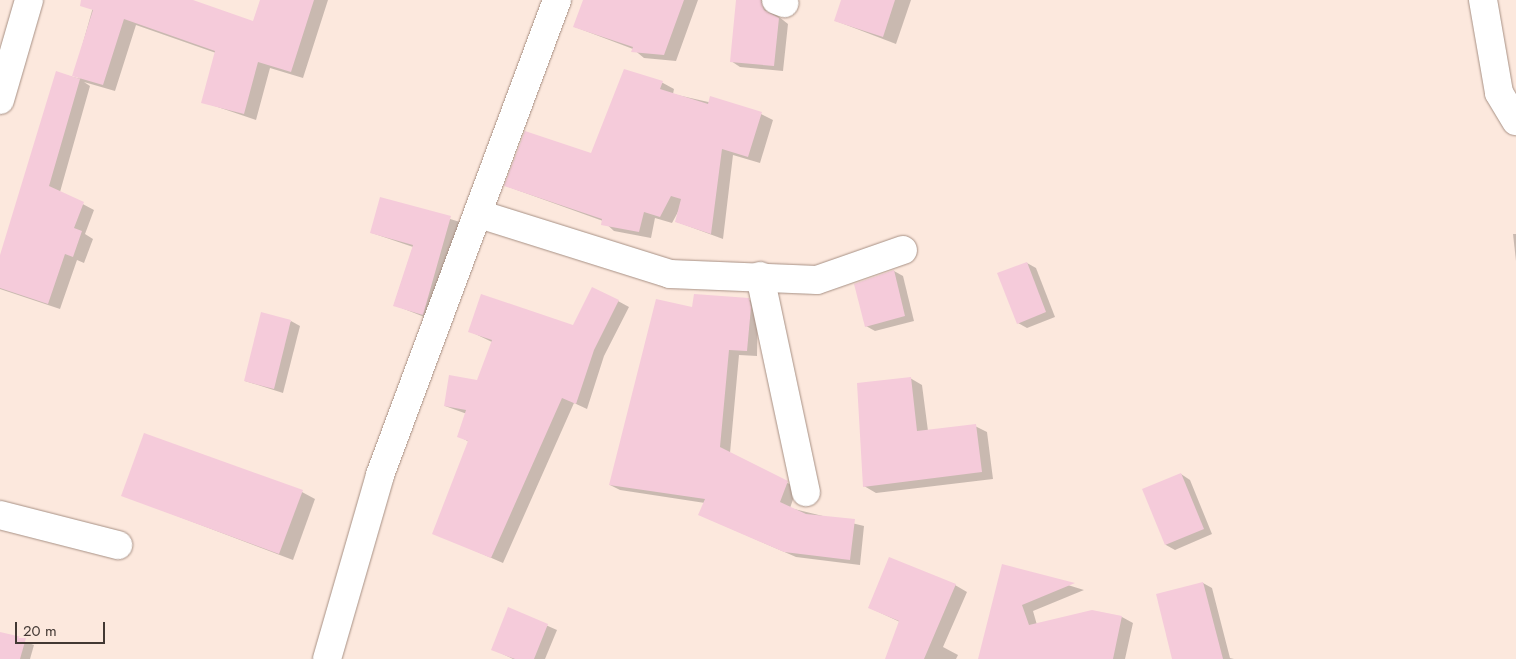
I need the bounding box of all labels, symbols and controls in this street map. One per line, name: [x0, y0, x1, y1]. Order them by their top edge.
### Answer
scale bar: [18, 612, 108, 644]
text: 20 m: [23, 620, 57, 642]

